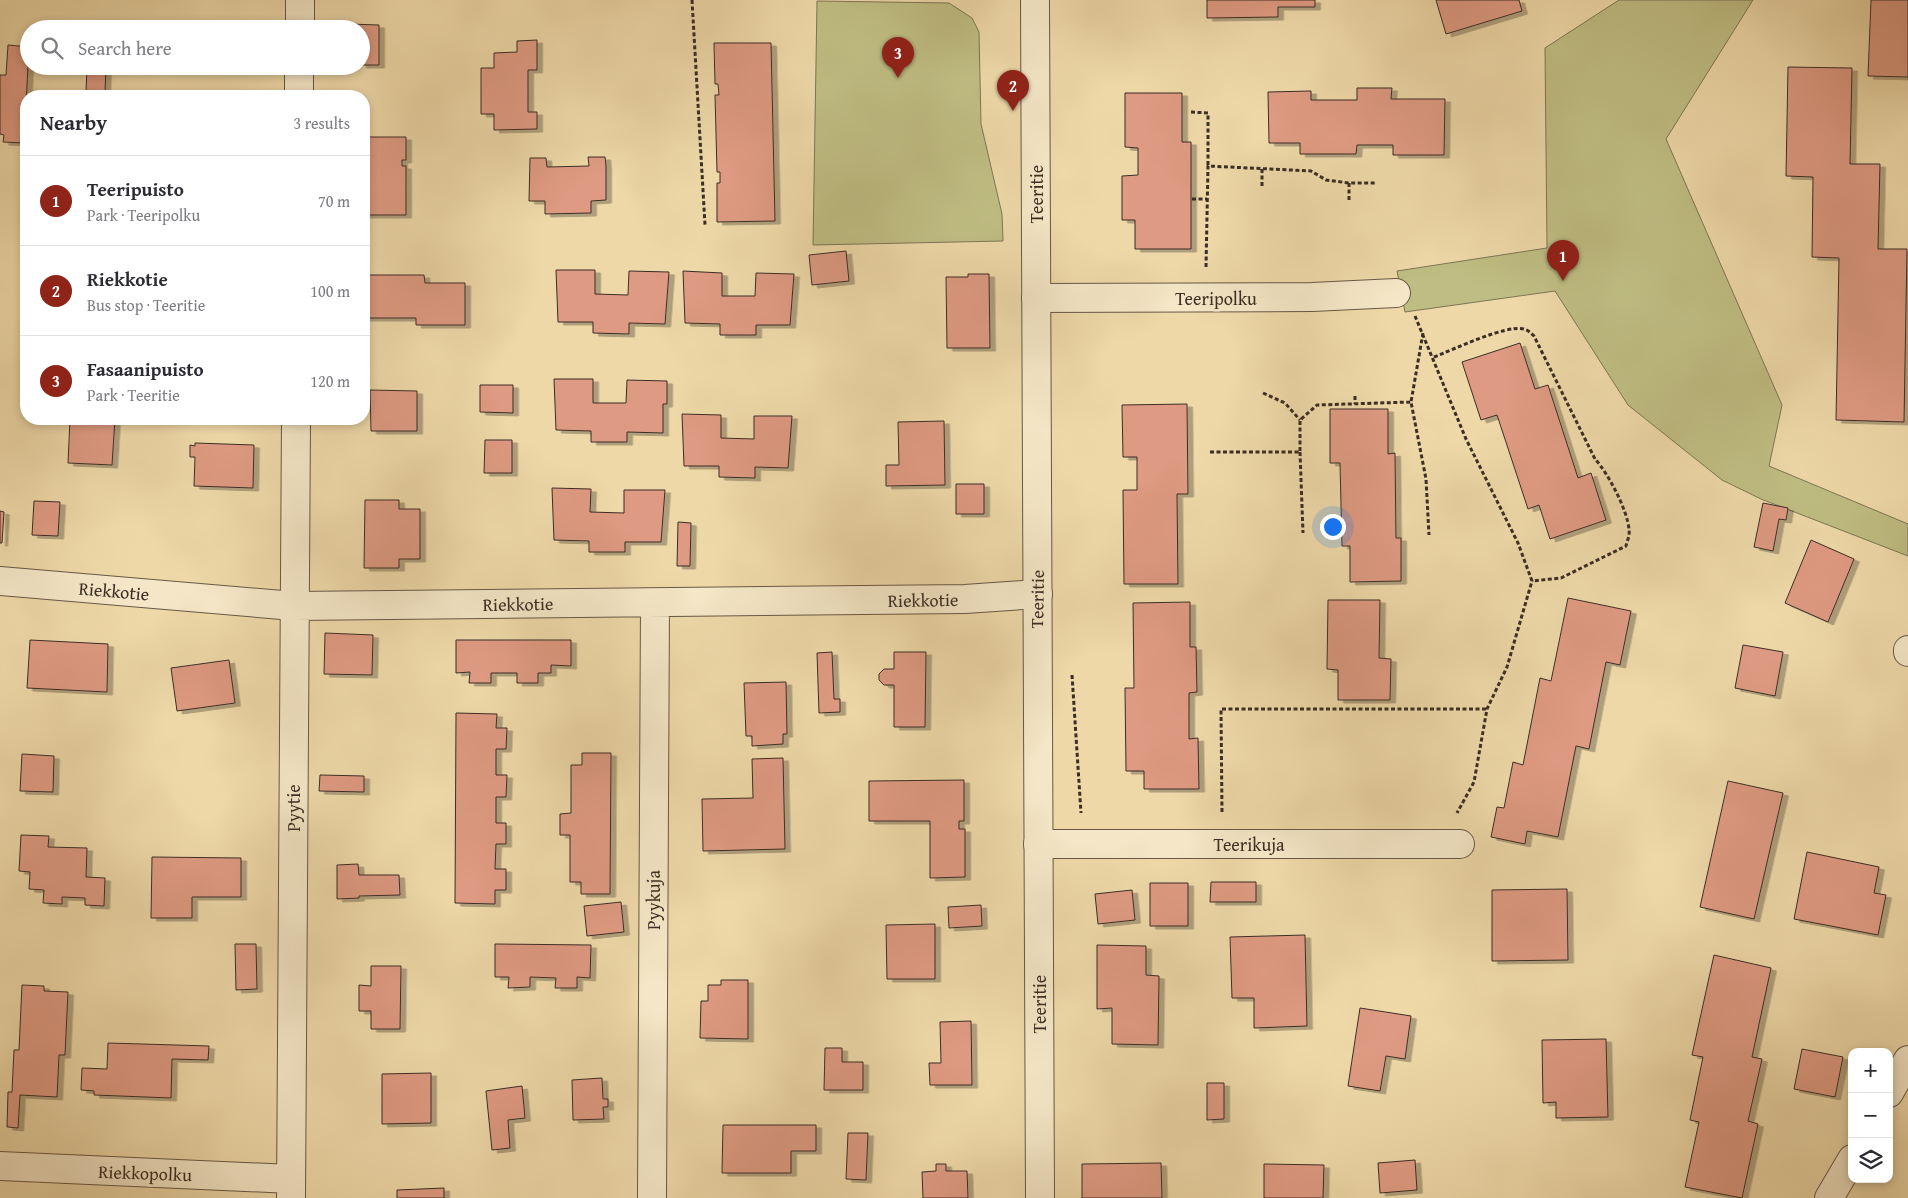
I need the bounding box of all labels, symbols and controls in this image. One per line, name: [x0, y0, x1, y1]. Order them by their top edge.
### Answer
search box: [20, 20, 370, 75]
icon: search: [38, 34, 66, 62]
text: Search here: [78, 34, 172, 62]
pin: 3: [882, 37, 914, 78]
pin: 2: [997, 70, 1029, 111]
text: Nearby: [40, 107, 107, 138]
text: 3 results: [293, 111, 350, 135]
street label: Teeritie: [1023, 165, 1050, 223]
text: Teeripuisto: [87, 175, 184, 203]
text: 1: [52, 189, 60, 213]
text: 70 m: [318, 189, 350, 213]
text: Park · Teeripolku: [87, 203, 200, 227]
pin: 1: [1547, 240, 1579, 281]
text: Riekkotie: [87, 265, 168, 293]
text: 2: [52, 279, 60, 303]
text: 100 m: [310, 279, 350, 303]
street label: Teeripolku: [1175, 285, 1257, 312]
text: Bus stop · Teeritie: [87, 293, 205, 317]
text: Fasaanipuisto: [87, 355, 204, 383]
text: 3: [52, 369, 60, 393]
text: 120 m: [310, 369, 350, 393]
text: Park · Teeritie: [87, 383, 180, 407]
your location: [1320, 514, 1346, 540]
street label: Teeritie: [1023, 569, 1051, 629]
street label: Riekkotie: [78, 574, 150, 608]
street label: Riekkotie: [887, 586, 959, 614]
street label: Riekkotie: [482, 590, 554, 618]
street label: Pyytie: [280, 784, 307, 832]
street label: Teerikuja: [1214, 831, 1285, 858]
street label: Pyykuja: [640, 870, 667, 930]
street label: Teeritie: [1026, 975, 1053, 1033]
map controls: [1848, 1048, 1893, 1183]
button: +: [1848, 1048, 1893, 1093]
button: −: [1848, 1093, 1893, 1138]
button: layers: [1848, 1138, 1893, 1183]
street label: Riekkopolku: [98, 1158, 193, 1188]

